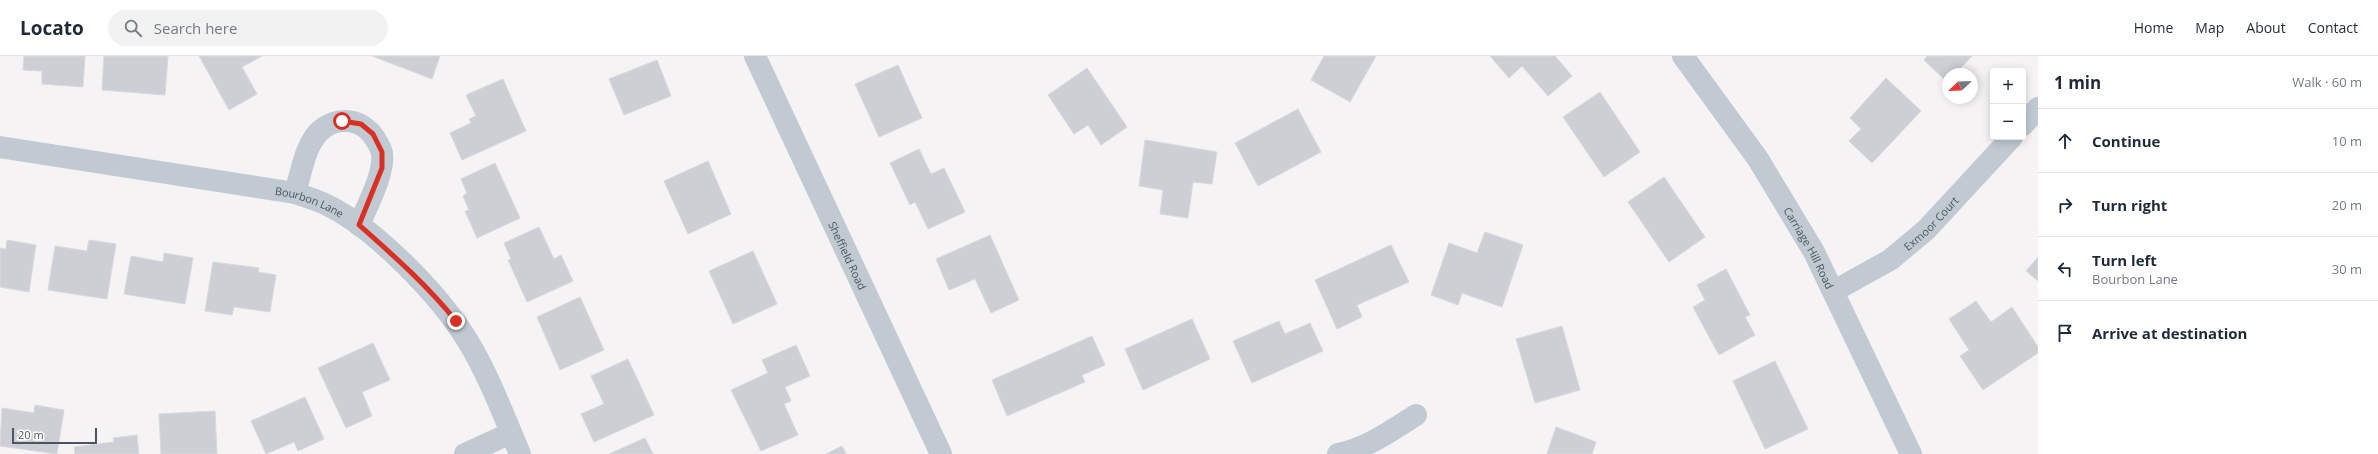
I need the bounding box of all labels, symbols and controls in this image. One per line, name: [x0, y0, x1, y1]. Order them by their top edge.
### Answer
search box: [108, 10, 388, 46]
text: Locato: [20, 15, 84, 41]
icon: search: [122, 17, 144, 39]
text: Search here: [154, 18, 237, 38]
text: Home: [2134, 18, 2173, 37]
text: Map: [2195, 18, 2224, 37]
text: About: [2246, 18, 2286, 37]
text: Contact: [2308, 18, 2358, 37]
north arrow: [1942, 68, 1978, 104]
map controls: [1990, 68, 2026, 140]
button: +: [1990, 68, 2026, 104]
text: 1 min: [2054, 71, 2101, 94]
text: Walk · 60 m: [2292, 73, 2362, 91]
button: −: [1990, 104, 2026, 140]
route start: [333, 112, 351, 130]
icon: ahead: [2054, 130, 2076, 152]
text: Continue: [2092, 131, 2160, 151]
text: 10 m: [2332, 132, 2362, 150]
street label: Bourbon Lane: [274, 183, 347, 220]
street label: Exmoor Court: [1900, 193, 1961, 253]
icon: right: [2054, 194, 2076, 216]
text: Turn right: [2092, 195, 2167, 215]
text: 20 m: [2332, 196, 2362, 214]
street label: Carriage Hill Road: [1781, 204, 1838, 291]
street label: Sheffield Road: [826, 219, 871, 292]
text: Turn left: [2092, 250, 2157, 270]
icon: left: [2054, 258, 2076, 280]
text: 30 m: [2332, 260, 2362, 278]
text: Bourbon Lane: [2092, 270, 2178, 288]
route end: [447, 312, 465, 330]
icon: arrive: [2054, 322, 2076, 344]
text: Arrive at destination: [2092, 323, 2247, 343]
scale bar: [12, 426, 97, 445]
text: 20 m: [18, 427, 44, 442]

